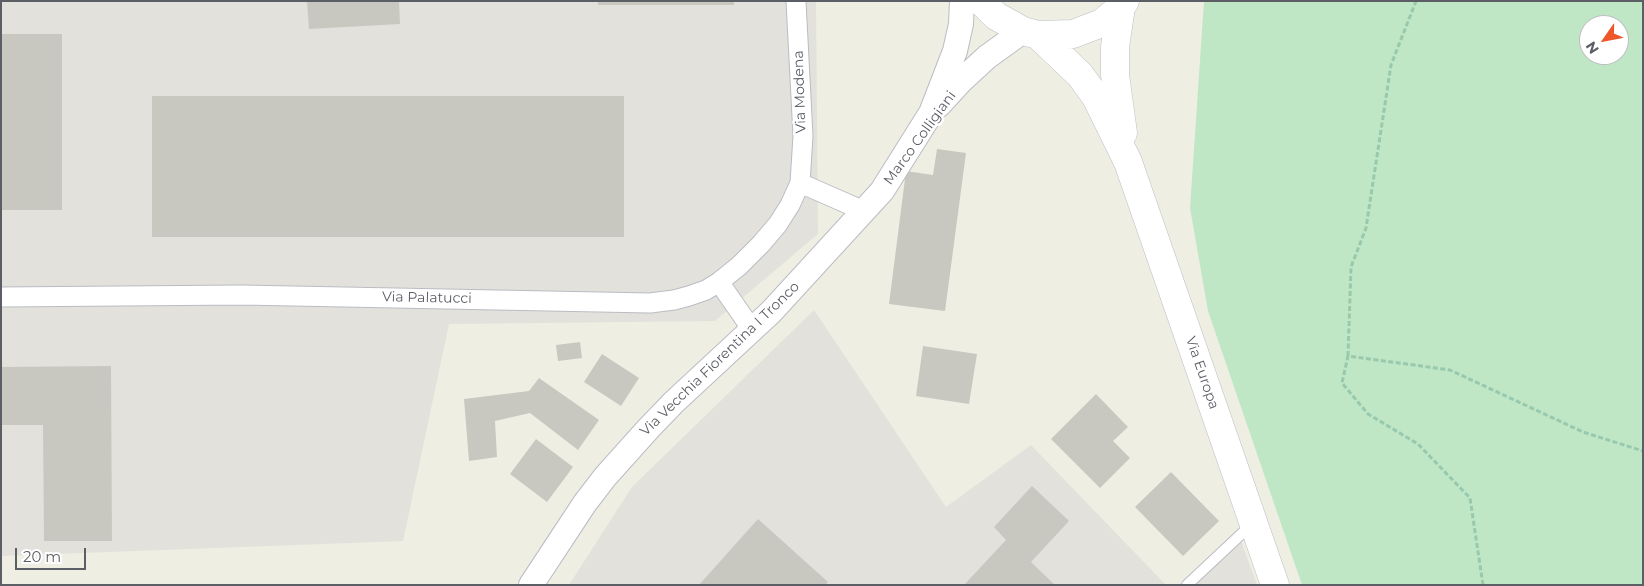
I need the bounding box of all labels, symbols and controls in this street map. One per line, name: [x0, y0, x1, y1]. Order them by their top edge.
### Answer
north arrow: [1579, 15, 1629, 65]
text: N: [1582, 38, 1603, 57]
street label: Via Modena: [790, 50, 810, 134]
street label: Marco Colligiani: [880, 88, 960, 188]
street label: Via Vecchia Fiorentina I Tronco: [637, 278, 803, 440]
street label: Via Palatucci: [382, 289, 472, 307]
street label: Via Europa: [1182, 334, 1222, 412]
scale bar: [18, 538, 89, 570]
text: 20 m: [23, 547, 61, 566]

